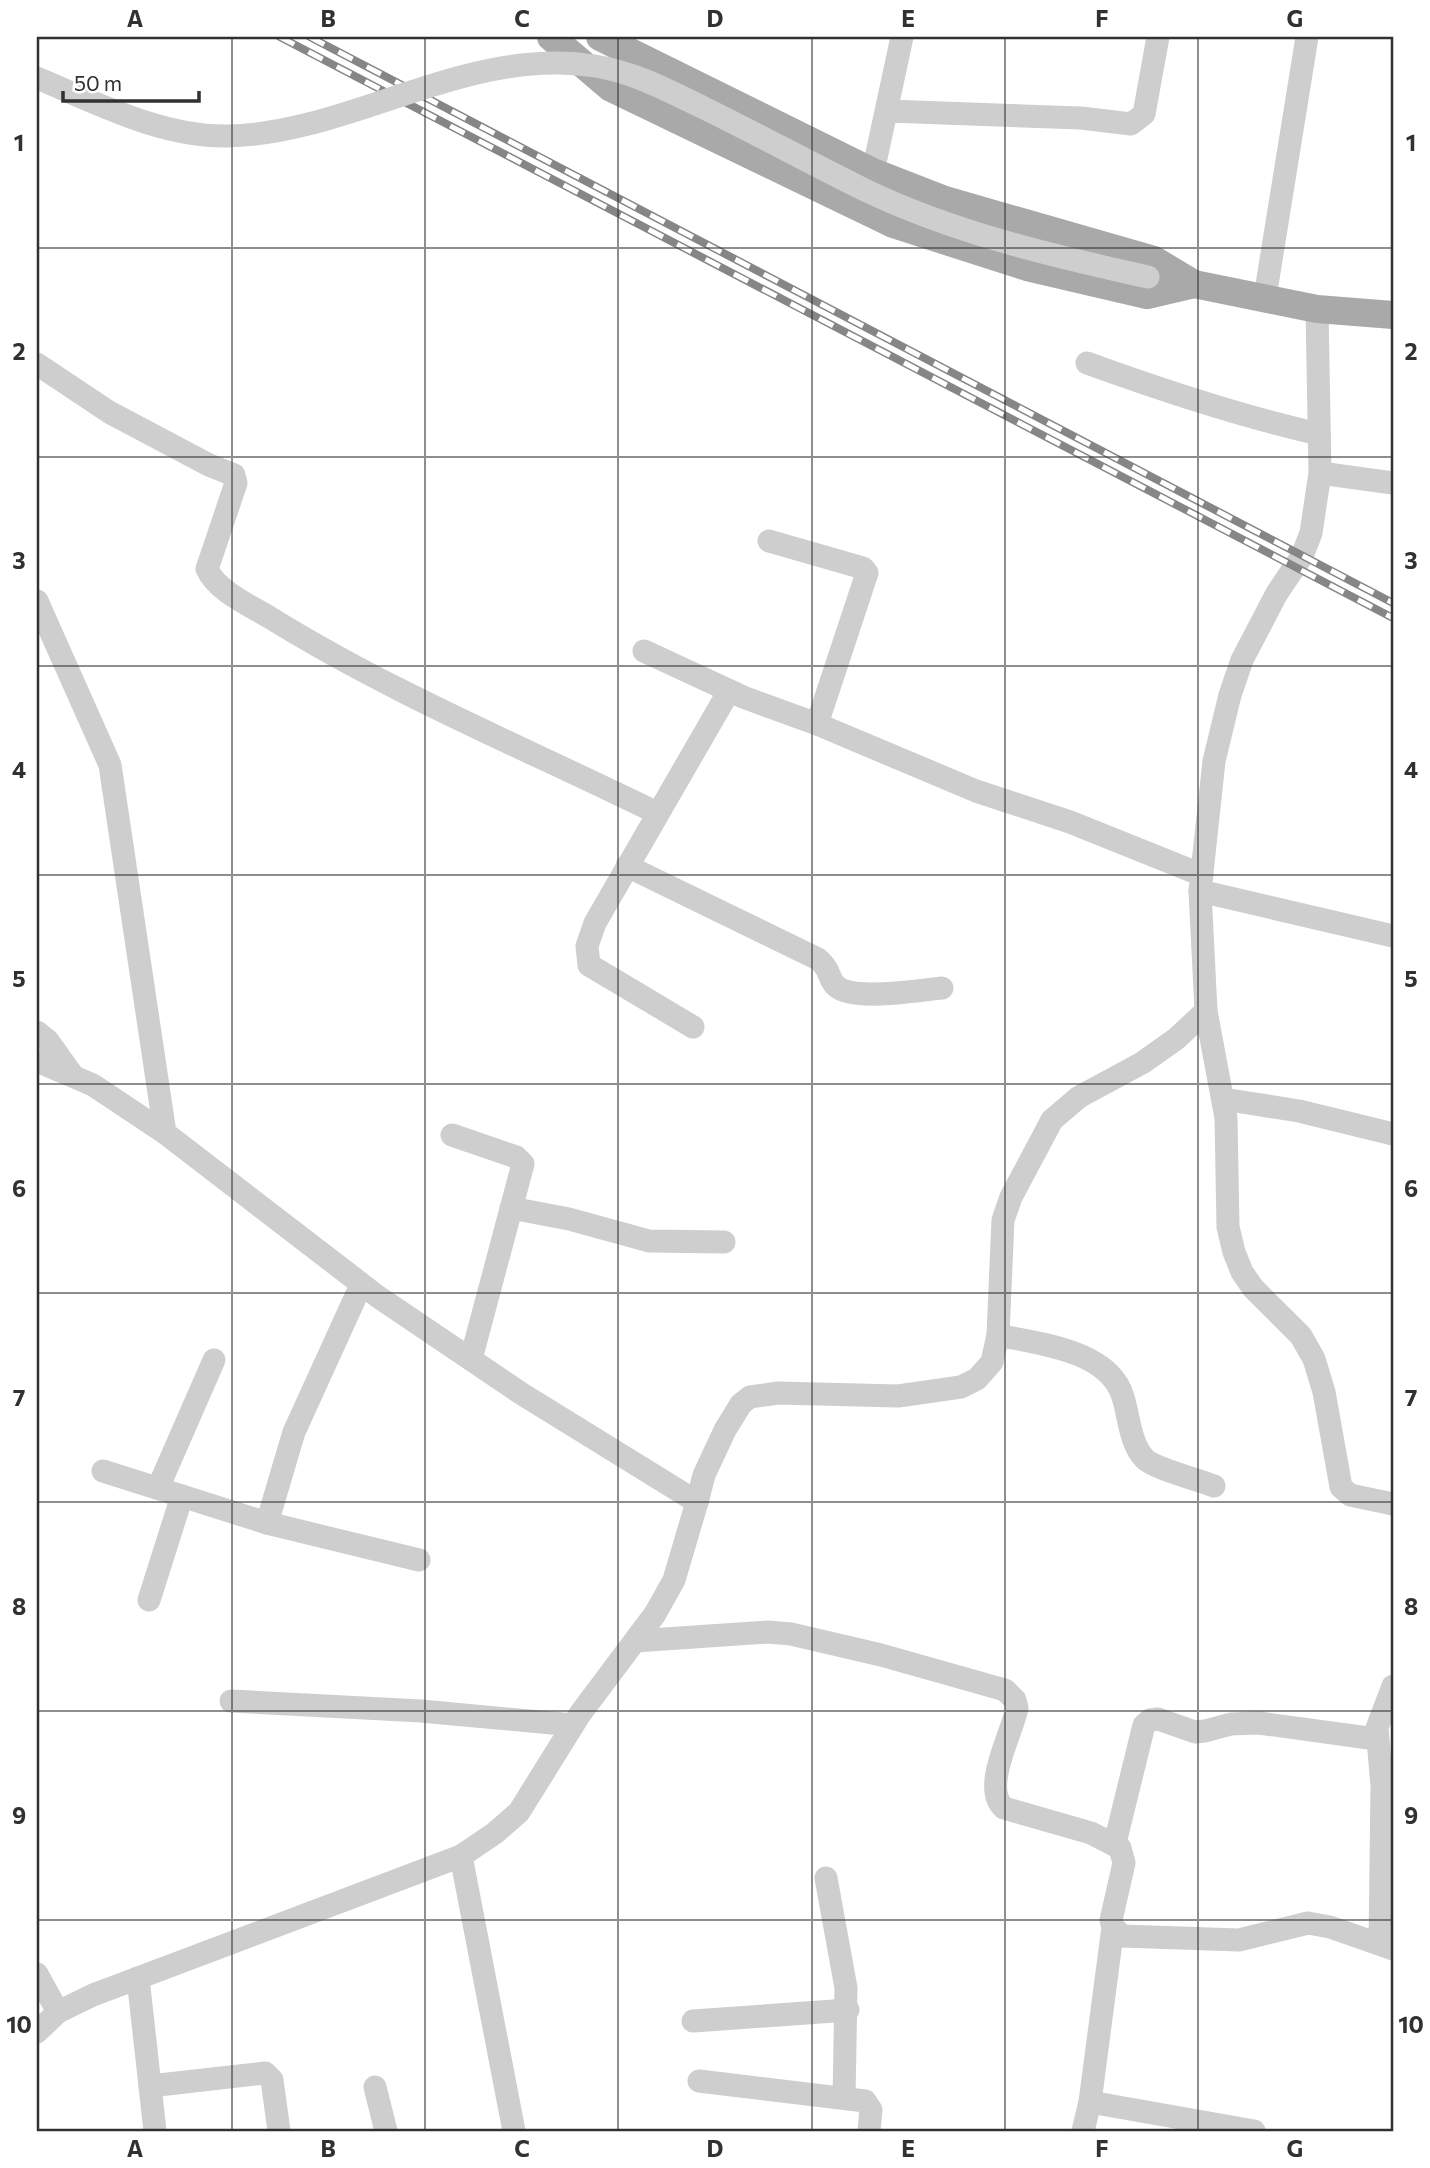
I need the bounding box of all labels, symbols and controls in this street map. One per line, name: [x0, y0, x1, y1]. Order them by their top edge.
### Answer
text: A: [127, 4, 144, 32]
text: B: [320, 4, 336, 32]
text: C: [514, 4, 530, 32]
text: D: [707, 4, 724, 32]
text: E: [901, 4, 915, 32]
text: F: [1095, 4, 1109, 32]
text: G: [1287, 4, 1303, 32]
scale bar: [63, 60, 200, 104]
text: 50 m: [74, 70, 122, 95]
text: 1: [14, 128, 24, 156]
text: 1: [1406, 128, 1416, 156]
text: 2: [12, 337, 26, 365]
text: 2: [1404, 337, 1418, 365]
text: 3: [12, 546, 26, 574]
text: 3: [1404, 546, 1418, 574]
text: 4: [12, 755, 26, 783]
text: 4: [1404, 755, 1418, 783]
text: 5: [12, 964, 26, 992]
text: 5: [1404, 964, 1418, 992]
text: 6: [12, 1174, 26, 1202]
text: 6: [1404, 1174, 1418, 1202]
text: 7: [13, 1383, 25, 1411]
text: 7: [1405, 1383, 1417, 1411]
text: 8: [12, 1592, 26, 1620]
text: 8: [1404, 1592, 1418, 1620]
text: 9: [12, 1801, 26, 1829]
text: 9: [1404, 1801, 1418, 1829]
text: 10: [6, 2010, 32, 2038]
text: 10: [1398, 2010, 1424, 2038]
text: A: [127, 2134, 144, 2162]
text: B: [320, 2134, 336, 2162]
text: C: [514, 2134, 530, 2162]
text: D: [707, 2134, 724, 2162]
text: E: [901, 2134, 915, 2162]
text: F: [1095, 2134, 1109, 2162]
text: G: [1287, 2134, 1303, 2162]

